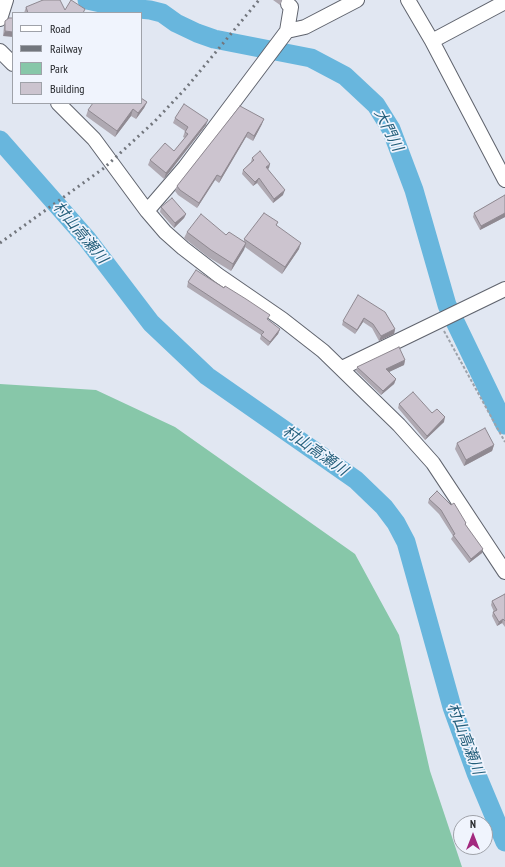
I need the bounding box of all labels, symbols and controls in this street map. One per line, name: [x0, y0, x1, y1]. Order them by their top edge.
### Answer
legend: [12, 12, 142, 104]
text: Road: [50, 21, 70, 36]
text: Railway: [50, 41, 82, 56]
text: Park: [50, 61, 68, 76]
text: Building: [50, 81, 85, 96]
water label: 大門川: [370, 106, 406, 154]
water label: 村山高瀬川: [49, 198, 111, 268]
water label: 村山高瀬川: [279, 422, 351, 480]
water label: 村山高瀬川: [443, 701, 487, 777]
north arrow: [453, 815, 493, 855]
text: N: [470, 817, 476, 831]

